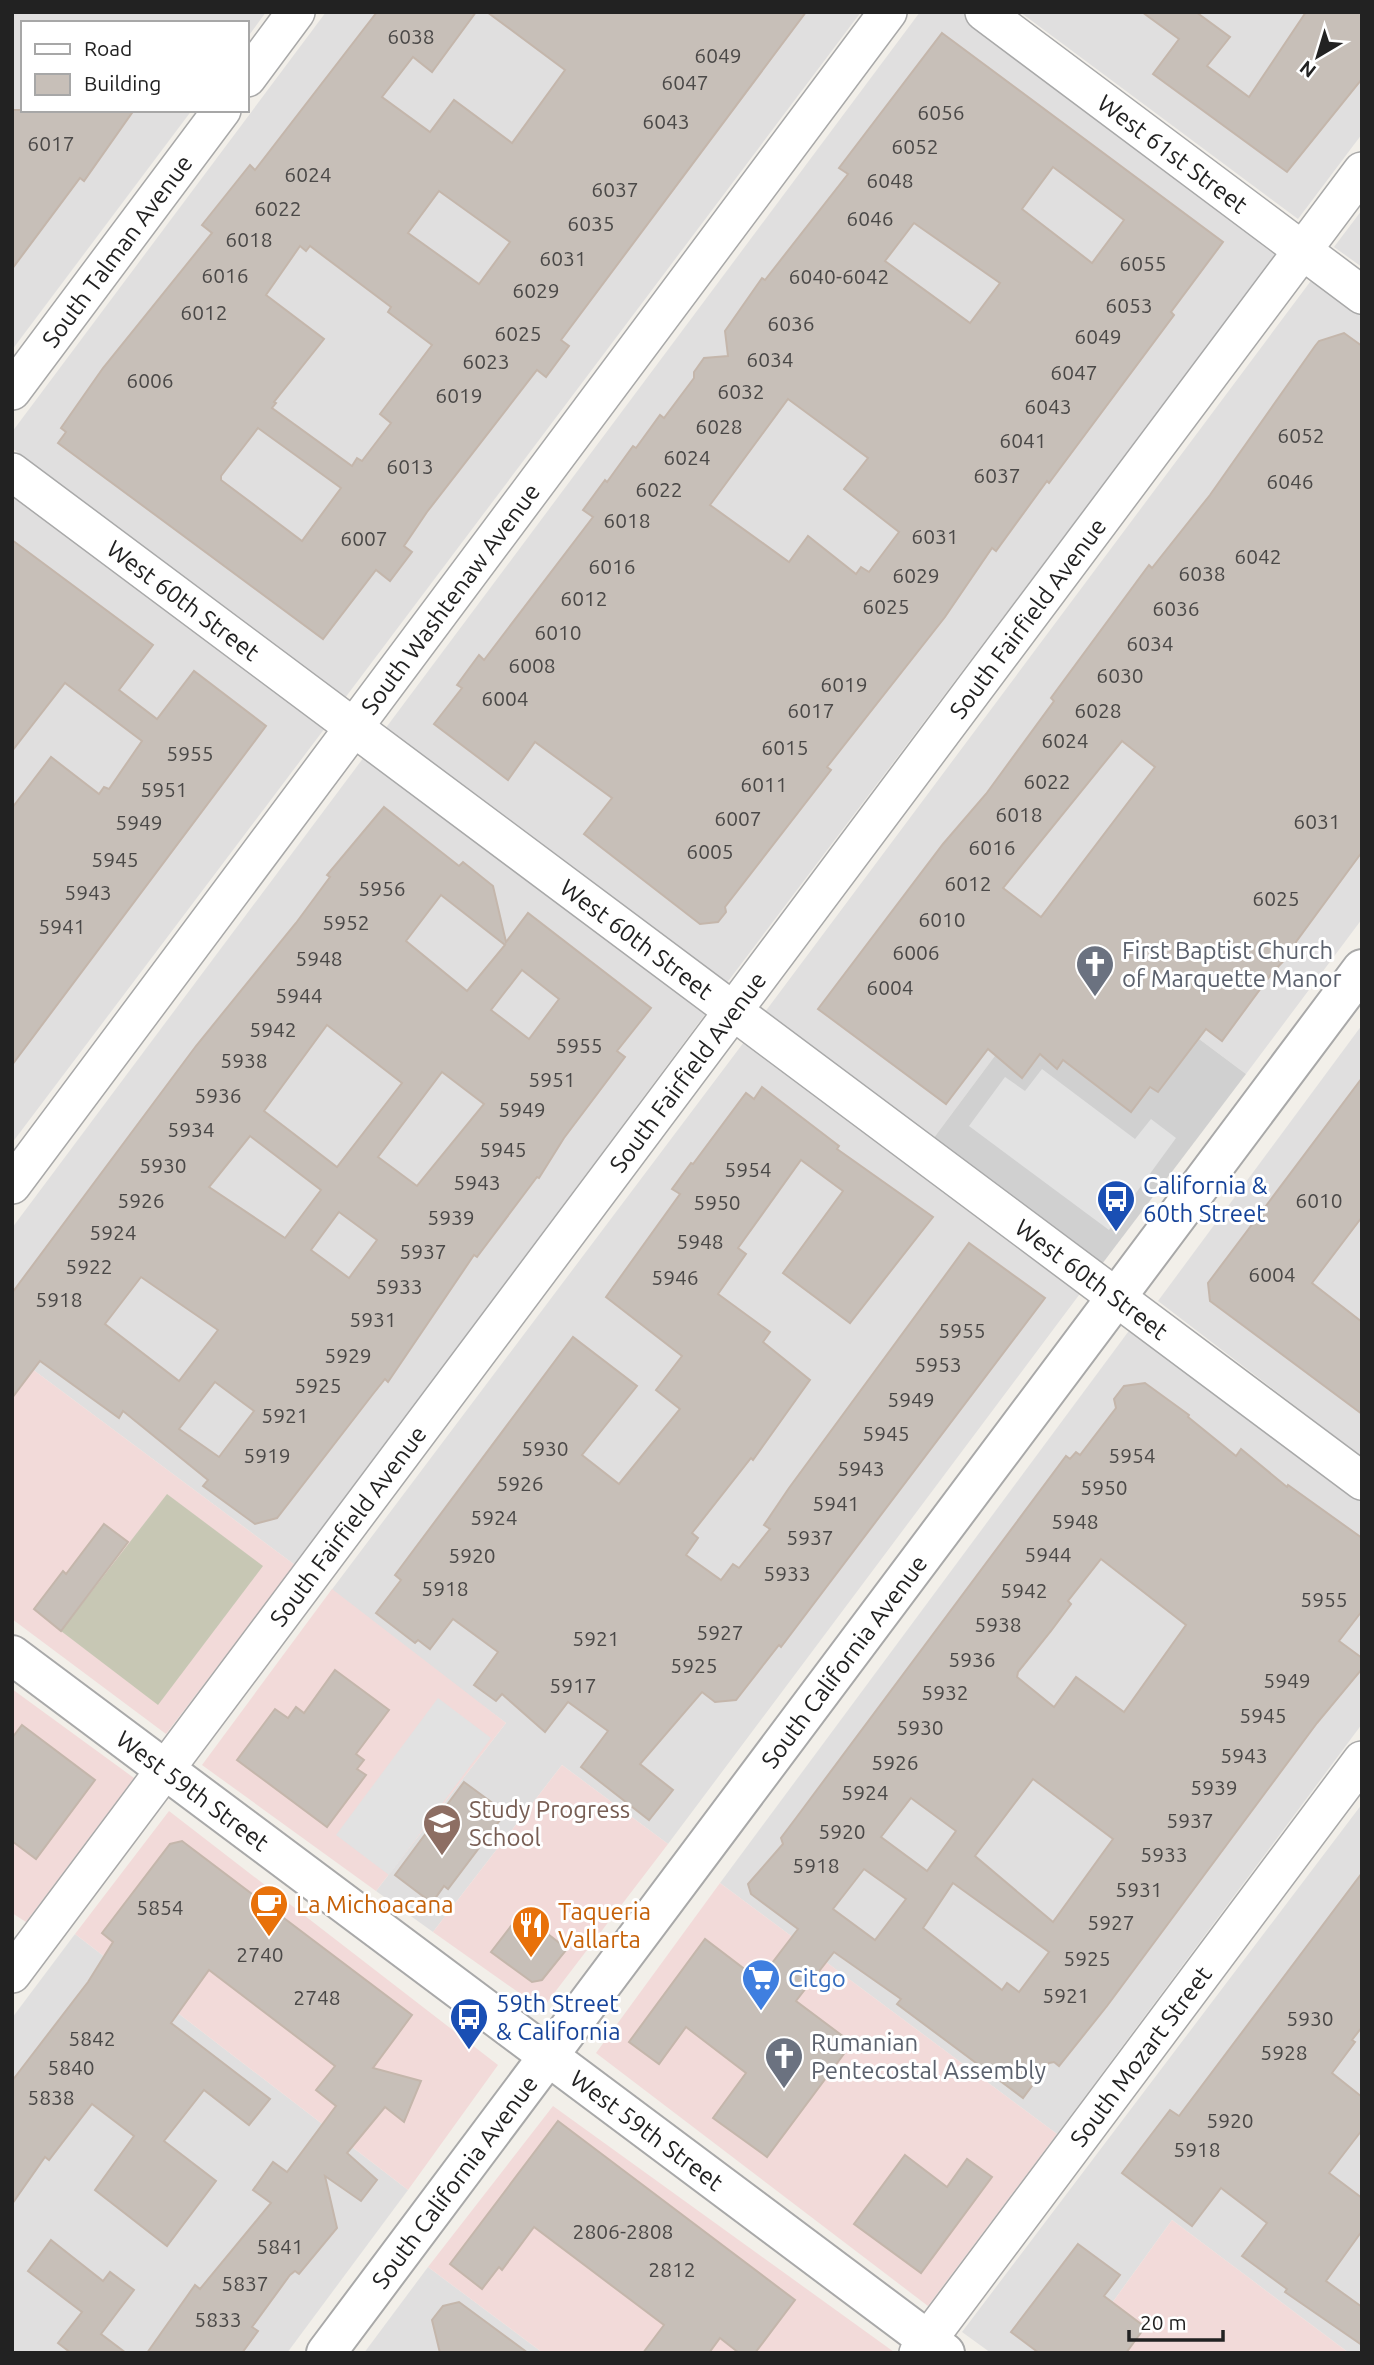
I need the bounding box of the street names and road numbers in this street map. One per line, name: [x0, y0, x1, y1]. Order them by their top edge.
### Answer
street label: West 61st Street: [1093, 89, 1253, 219]
street label: South Talman Avenue: [36, 149, 197, 352]
street label: South Washtenaw Avenue: [355, 478, 545, 719]
street label: South Fairfield Avenue: [944, 513, 1111, 723]
street label: West 60th Street: [102, 534, 265, 666]
street label: West 60th Street: [555, 873, 719, 1005]
street label: South Fairfield Avenue: [604, 967, 771, 1177]
street label: West 60th Street: [1010, 1213, 1174, 1345]
street label: South Fairfield Avenue: [264, 1420, 431, 1631]
street label: South California Avenue: [755, 1550, 932, 1773]
street label: West 59th Street: [112, 1725, 275, 1856]
street label: South Mozart Street: [1064, 1960, 1217, 2151]
street label: West 59th Street: [566, 2064, 729, 2196]
street label: South California Avenue: [366, 2070, 543, 2293]

